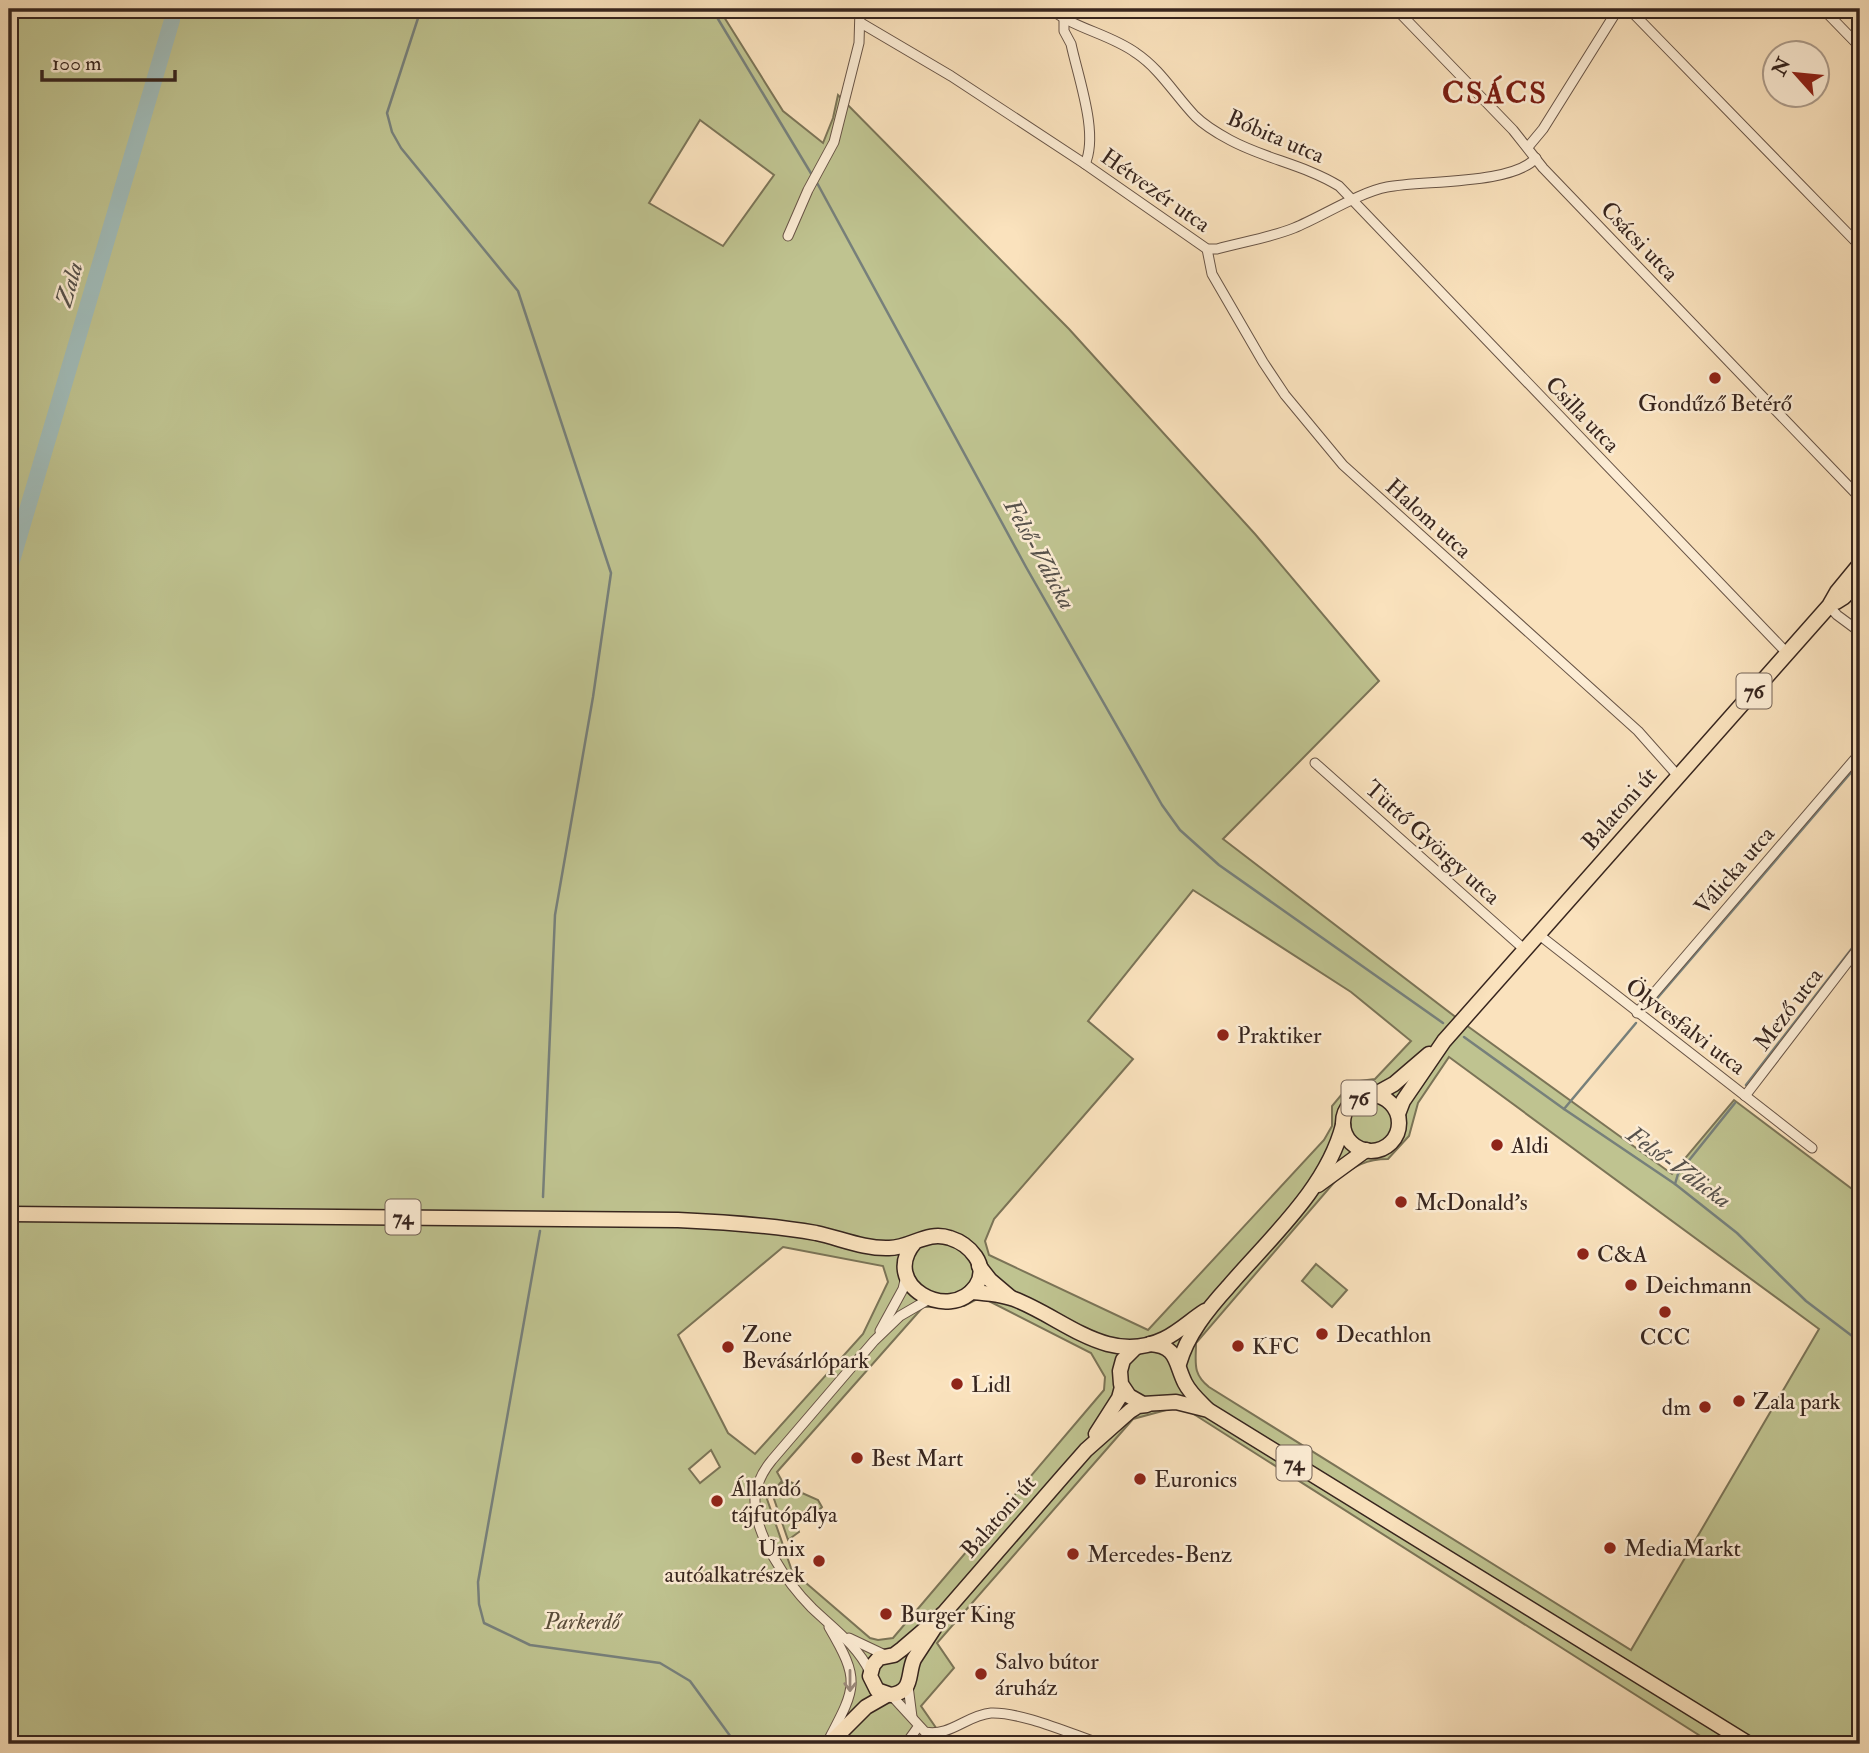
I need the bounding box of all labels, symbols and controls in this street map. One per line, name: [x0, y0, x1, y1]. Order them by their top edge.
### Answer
scale bar: [42, 38, 175, 82]
north arrow: [1760, 38, 1830, 108]
text: 100 m: [52, 50, 102, 77]
text: N: [1767, 53, 1797, 81]
district label: CSÁCS: [1442, 75, 1548, 112]
street label: Bóbita utca: [1223, 103, 1329, 170]
street label: Hétvezér utca: [1095, 142, 1217, 239]
street label: Csácsi utca: [1594, 195, 1685, 288]
water label: Zala: [48, 258, 91, 311]
street label: Csilla utca: [1539, 370, 1626, 459]
marker: Gondűző Betérő: [1707, 370, 1723, 386]
place label: Gondűző Betérő: [1638, 389, 1793, 418]
street label: Halom utca: [1380, 472, 1478, 565]
water label: Felső-Válicka: [996, 493, 1083, 615]
road number: 76: [1736, 674, 1772, 708]
street label: Balatoni út: [1575, 761, 1663, 856]
street label: Tüttő György utca: [1359, 774, 1507, 911]
street label: Válicka utca: [1688, 820, 1781, 921]
street label: Mező utca: [1748, 962, 1829, 1057]
street label: Ölyvesfalvi utca: [1620, 972, 1752, 1081]
place label: Praktiker: [1237, 1021, 1322, 1050]
marker: Praktiker: [1215, 1027, 1231, 1043]
road number: 76: [1342, 1080, 1376, 1116]
water label: Felső-Válicka: [1620, 1119, 1737, 1216]
place label: Aldi: [1510, 1131, 1549, 1160]
marker: Aldi: [1489, 1137, 1505, 1153]
place label: McDonald's: [1415, 1188, 1528, 1217]
marker: McDonald's: [1393, 1194, 1409, 1210]
road number: 74: [386, 1200, 420, 1234]
place label: C&A: [1597, 1240, 1648, 1269]
marker: C&A: [1575, 1246, 1591, 1262]
place label: Deichmann: [1645, 1271, 1752, 1300]
marker: Deichmann: [1623, 1277, 1639, 1293]
marker: CCC: [1657, 1304, 1673, 1320]
place label: Zone Bevásárlópark: [742, 1320, 869, 1376]
place label: Decathlon: [1336, 1320, 1431, 1349]
place label: CCC: [1640, 1323, 1690, 1352]
marker: Decathlon: [1314, 1326, 1330, 1342]
place label: KFC: [1252, 1332, 1299, 1361]
marker: KFC: [1230, 1338, 1246, 1354]
marker: Zone Bevásárlópark: [720, 1339, 736, 1355]
place label: Lidl: [971, 1370, 1011, 1399]
marker: Lidl: [949, 1376, 965, 1392]
place label: Zala park: [1753, 1387, 1841, 1417]
place label: dm: [1662, 1393, 1691, 1422]
marker: Zala park: [1731, 1393, 1747, 1409]
marker: dm: [1697, 1399, 1713, 1415]
place label: Best Mart: [871, 1444, 963, 1473]
road number: 74: [1276, 1446, 1312, 1480]
marker: Best Mart: [849, 1450, 865, 1466]
place label: Euronics: [1154, 1465, 1237, 1494]
street label: Balatoni út: [954, 1469, 1042, 1564]
marker: Euronics: [1132, 1471, 1148, 1487]
place label: Állandó tájfutópálya: [730, 1474, 838, 1530]
marker: Állandó tájfutópálya: [709, 1493, 725, 1509]
place label: Unix autóalkatrészek: [664, 1534, 805, 1589]
place label: MediaMarkt: [1624, 1534, 1741, 1563]
place label: Mercedes-Benz: [1087, 1540, 1232, 1569]
marker: MediaMarkt: [1602, 1540, 1618, 1556]
marker: Mercedes-Benz: [1065, 1546, 1081, 1562]
marker: Unix autóalkatrészek: [811, 1553, 827, 1569]
place label: Burger King: [900, 1600, 1016, 1629]
marker: Burger King: [878, 1606, 894, 1622]
park label: Parkerdő: [543, 1607, 624, 1636]
place label: Salvo bútor áruház: [995, 1647, 1099, 1702]
marker: Salvo bútor áruház: [973, 1666, 989, 1682]
one-way arrow: [843, 1669, 857, 1692]

